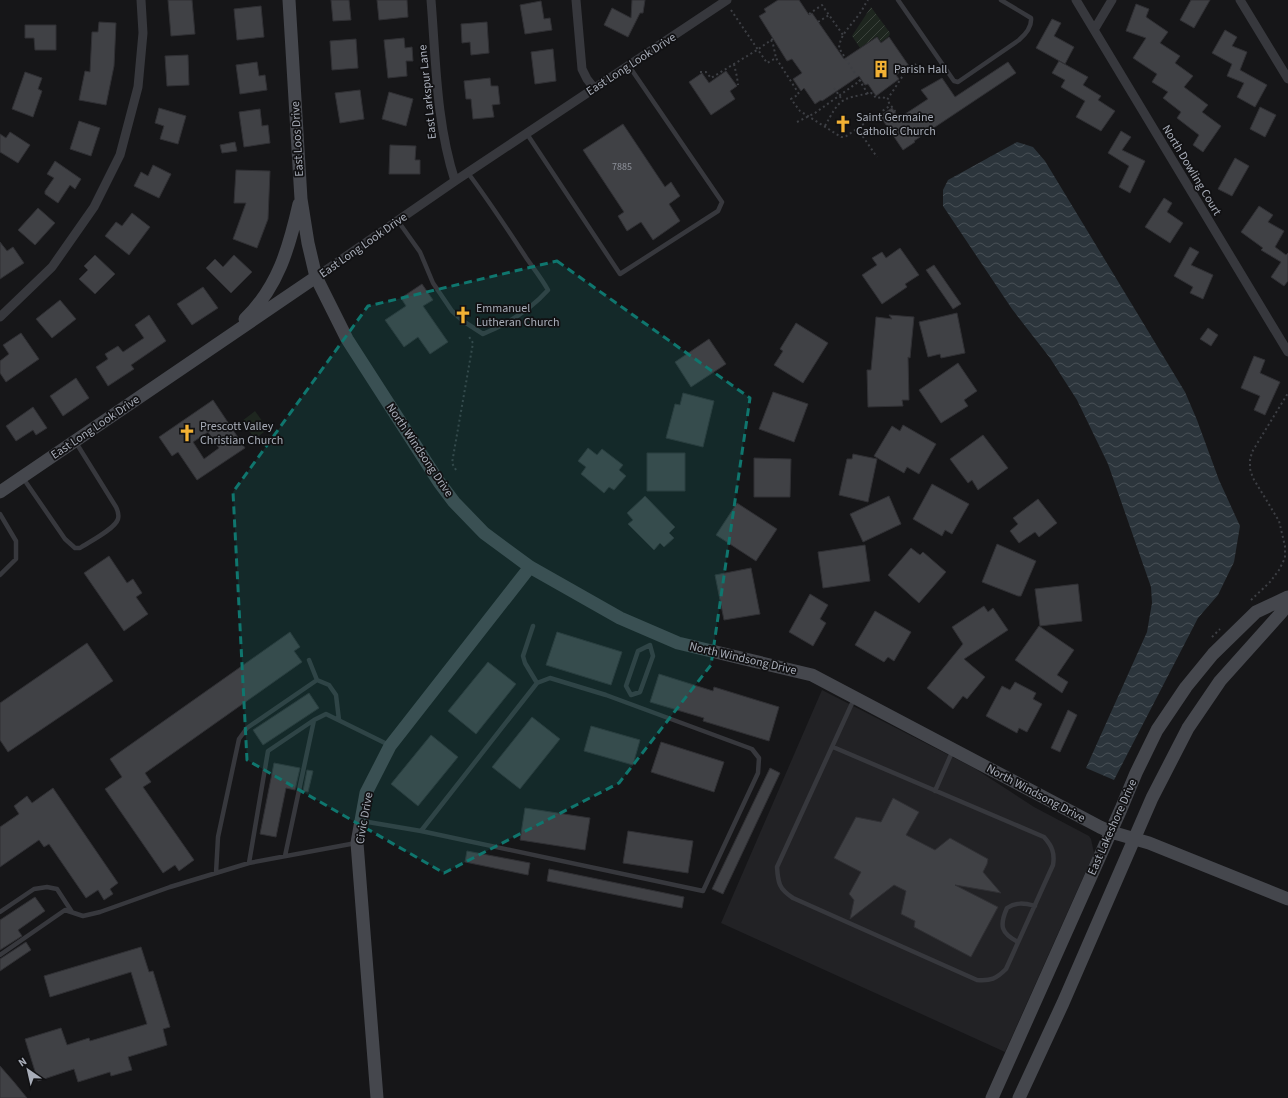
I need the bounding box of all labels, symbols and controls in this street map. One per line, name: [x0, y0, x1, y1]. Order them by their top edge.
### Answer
street label: East Long Look Drive: [583, 29, 679, 100]
street label: East Larkspur Lane: [414, 44, 441, 140]
building icon: Parish Hall: [871, 59, 891, 79]
place label: Parish Hall: [894, 61, 947, 78]
street label: East Loos Drive: [287, 101, 308, 177]
place label: Saint Germaine Catholic Church: [856, 109, 936, 140]
church icon: Saint Germaine Catholic Church: [833, 114, 853, 134]
street label: North Dowling Court: [1158, 122, 1225, 219]
house number: 7885: [612, 160, 632, 174]
street label: East Long Look Drive: [316, 209, 411, 282]
place label: Emmanuel Lutheran Church: [476, 300, 560, 331]
church icon: Emmanuel Lutheran Church: [453, 305, 473, 325]
street label: East Long Look Drive: [47, 391, 143, 464]
street label: North Windsong Drive: [382, 400, 457, 500]
place label: Prescott Valley Christian Church: [200, 418, 283, 449]
church icon: Prescott Valley Christian Church: [177, 423, 197, 443]
street label: North Windsong Drive: [688, 638, 798, 679]
street label: North Windsong Drive: [983, 760, 1088, 827]
street label: East Lakeshore Drive: [1084, 776, 1141, 878]
street label: Civic Drive: [352, 791, 377, 845]
north arrow: [8, 1050, 48, 1090]
text: N: [15, 1054, 30, 1070]

